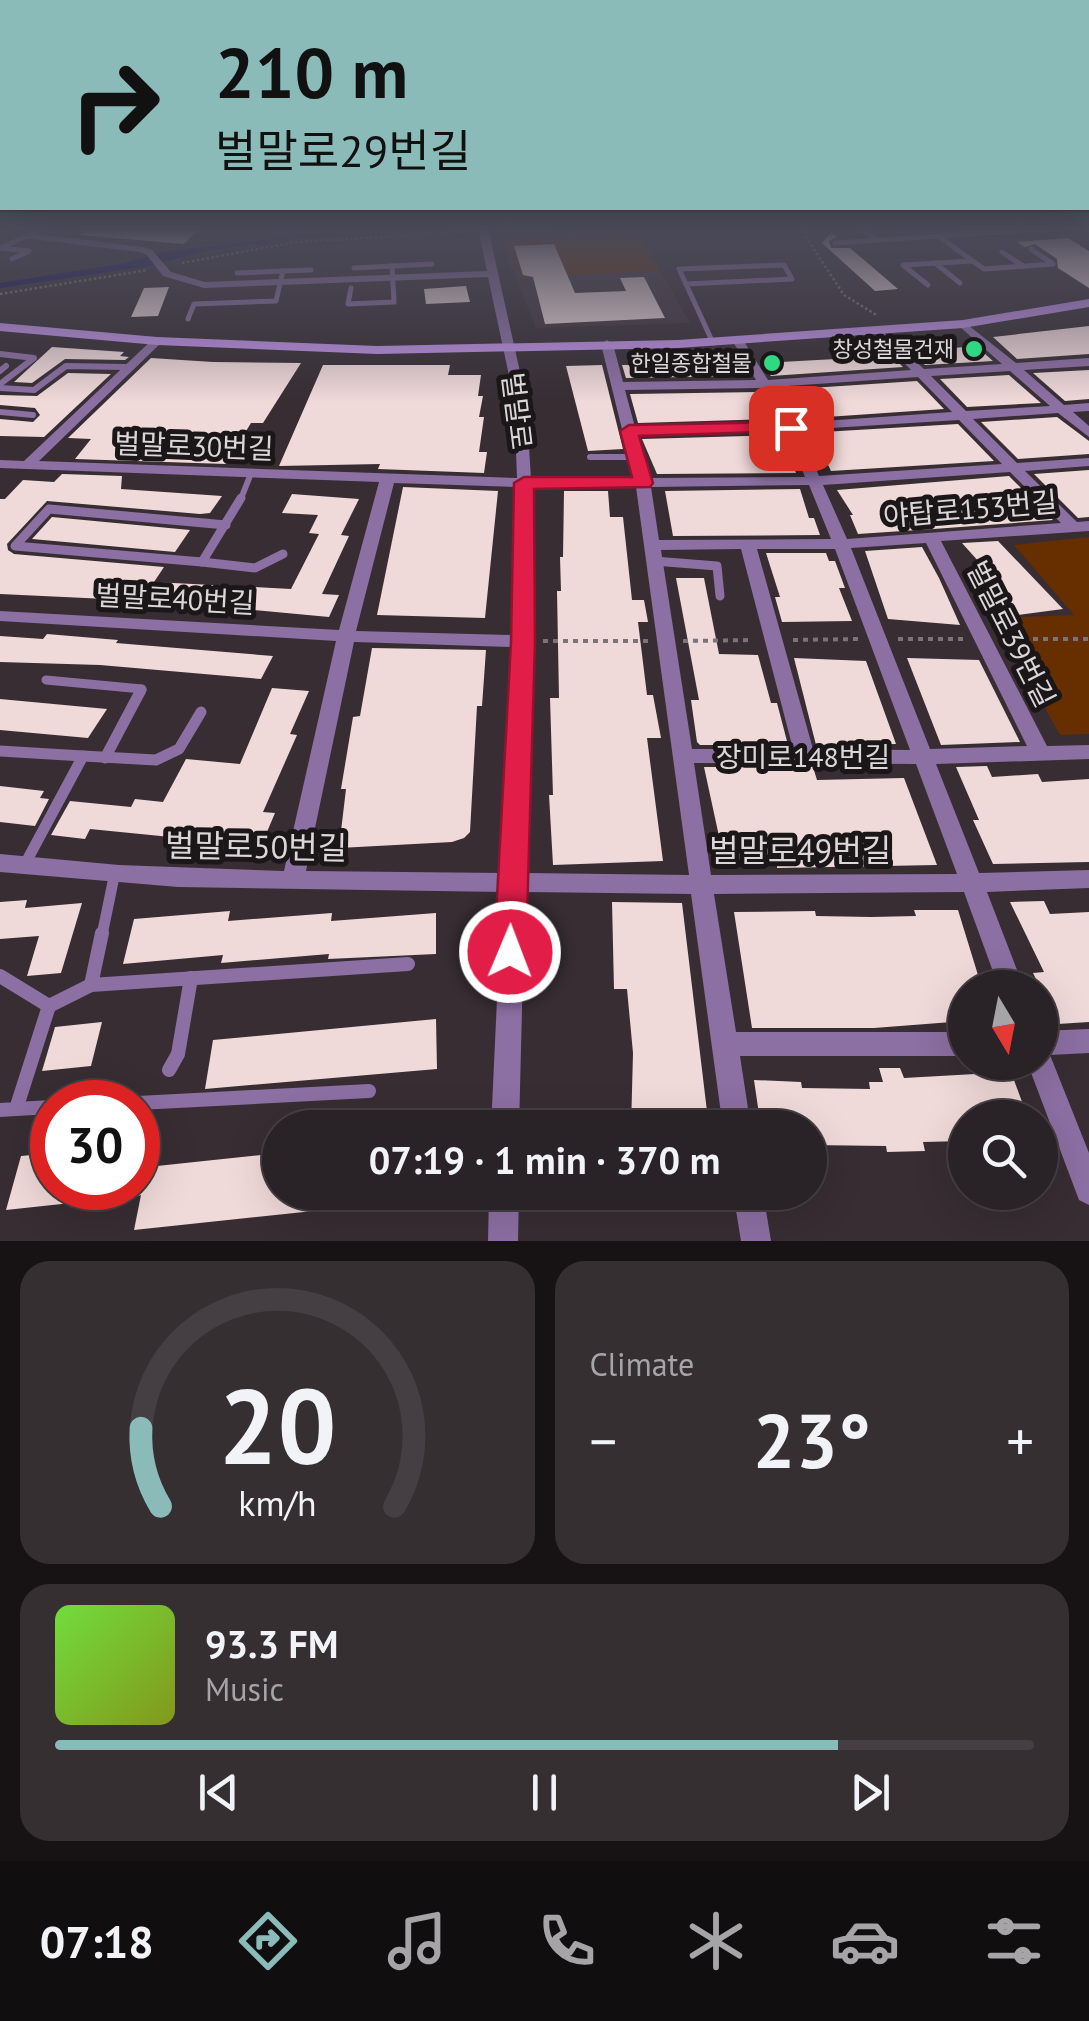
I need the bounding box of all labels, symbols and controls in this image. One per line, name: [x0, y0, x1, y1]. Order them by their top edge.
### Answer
text: 210 m: [215, 27, 408, 117]
icon: right: [50, 40, 180, 170]
text: 벌말로29번길: [215, 121, 471, 179]
place label: 창성철물건재: [833, 335, 954, 363]
marker: 창성철물건재: [963, 338, 985, 360]
place label: 한일종합철물: [631, 349, 752, 377]
marker: 한일종합철물: [761, 352, 783, 374]
street label: 벌말로: [494, 370, 541, 452]
pin: [749, 386, 834, 471]
icon: arrive: [764, 401, 819, 456]
street label: 벌말로30번길: [114, 424, 274, 467]
street label: 야탑로153번길: [881, 482, 1059, 535]
street label: 벌말로39번길: [959, 554, 1064, 713]
street label: 벌말로40번길: [95, 576, 256, 621]
street label: 장미로148번길: [716, 738, 890, 775]
street label: 벌말로50번길: [165, 823, 347, 869]
street label: 벌말로49번길: [709, 829, 891, 871]
position arrow: [458, 900, 562, 1004]
north arrow: [948, 970, 1058, 1080]
map controls: [948, 970, 1058, 1210]
speed limit sign: 30: [30, 1080, 160, 1210]
button: search: [948, 1100, 1058, 1210]
text: 07:19 · 1 min · 370 m: [369, 1135, 720, 1184]
text: Climate: [590, 1343, 694, 1385]
text: 20: [218, 1358, 336, 1493]
text: 23°: [753, 1392, 871, 1489]
text: −: [590, 1405, 617, 1476]
text: +: [1006, 1405, 1034, 1476]
text: km/h: [238, 1480, 316, 1526]
text: 93.3 FM: [205, 1619, 338, 1668]
text: Music: [205, 1668, 284, 1710]
icon: previous: [191, 1765, 246, 1820]
icon: pause: [517, 1765, 572, 1820]
icon: next: [843, 1765, 898, 1820]
icon: directions: [233, 1906, 303, 1976]
icon: music: [382, 1906, 452, 1976]
icon: phone: [532, 1906, 602, 1976]
icon: climate: [681, 1906, 751, 1976]
icon: car: [830, 1906, 900, 1976]
icon: filters: [979, 1906, 1049, 1976]
text: 07:18: [40, 1912, 154, 1970]

